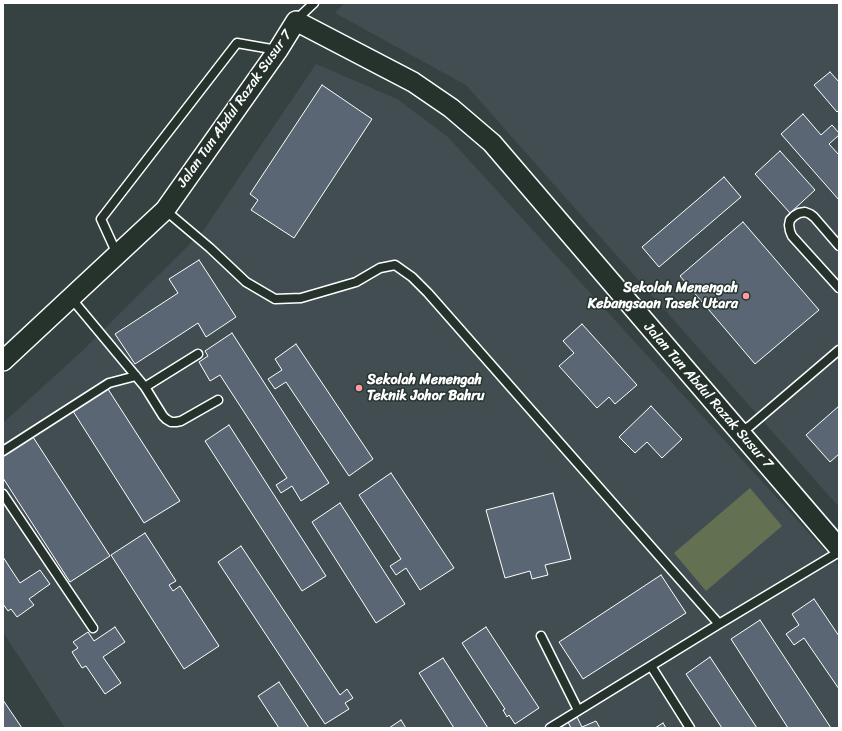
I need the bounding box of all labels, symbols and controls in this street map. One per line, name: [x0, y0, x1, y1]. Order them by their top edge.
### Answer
street label: Jalan Tun Abdul Razak Susur 7: [174, 27, 296, 191]
place label: Sekolah Menengah Kebangsaan Tasek Utara: [588, 280, 738, 312]
marker: Sekolah Menengah Kebangsaan Tasek Utara: [741, 291, 751, 301]
street label: Jalan Tun Abdul Razak Susur 7: [640, 319, 776, 473]
place label: Sekolah Menengah Teknik Johor Bahru: [367, 372, 485, 404]
marker: Sekolah Menengah Teknik Johor Bahru: [354, 383, 364, 393]

